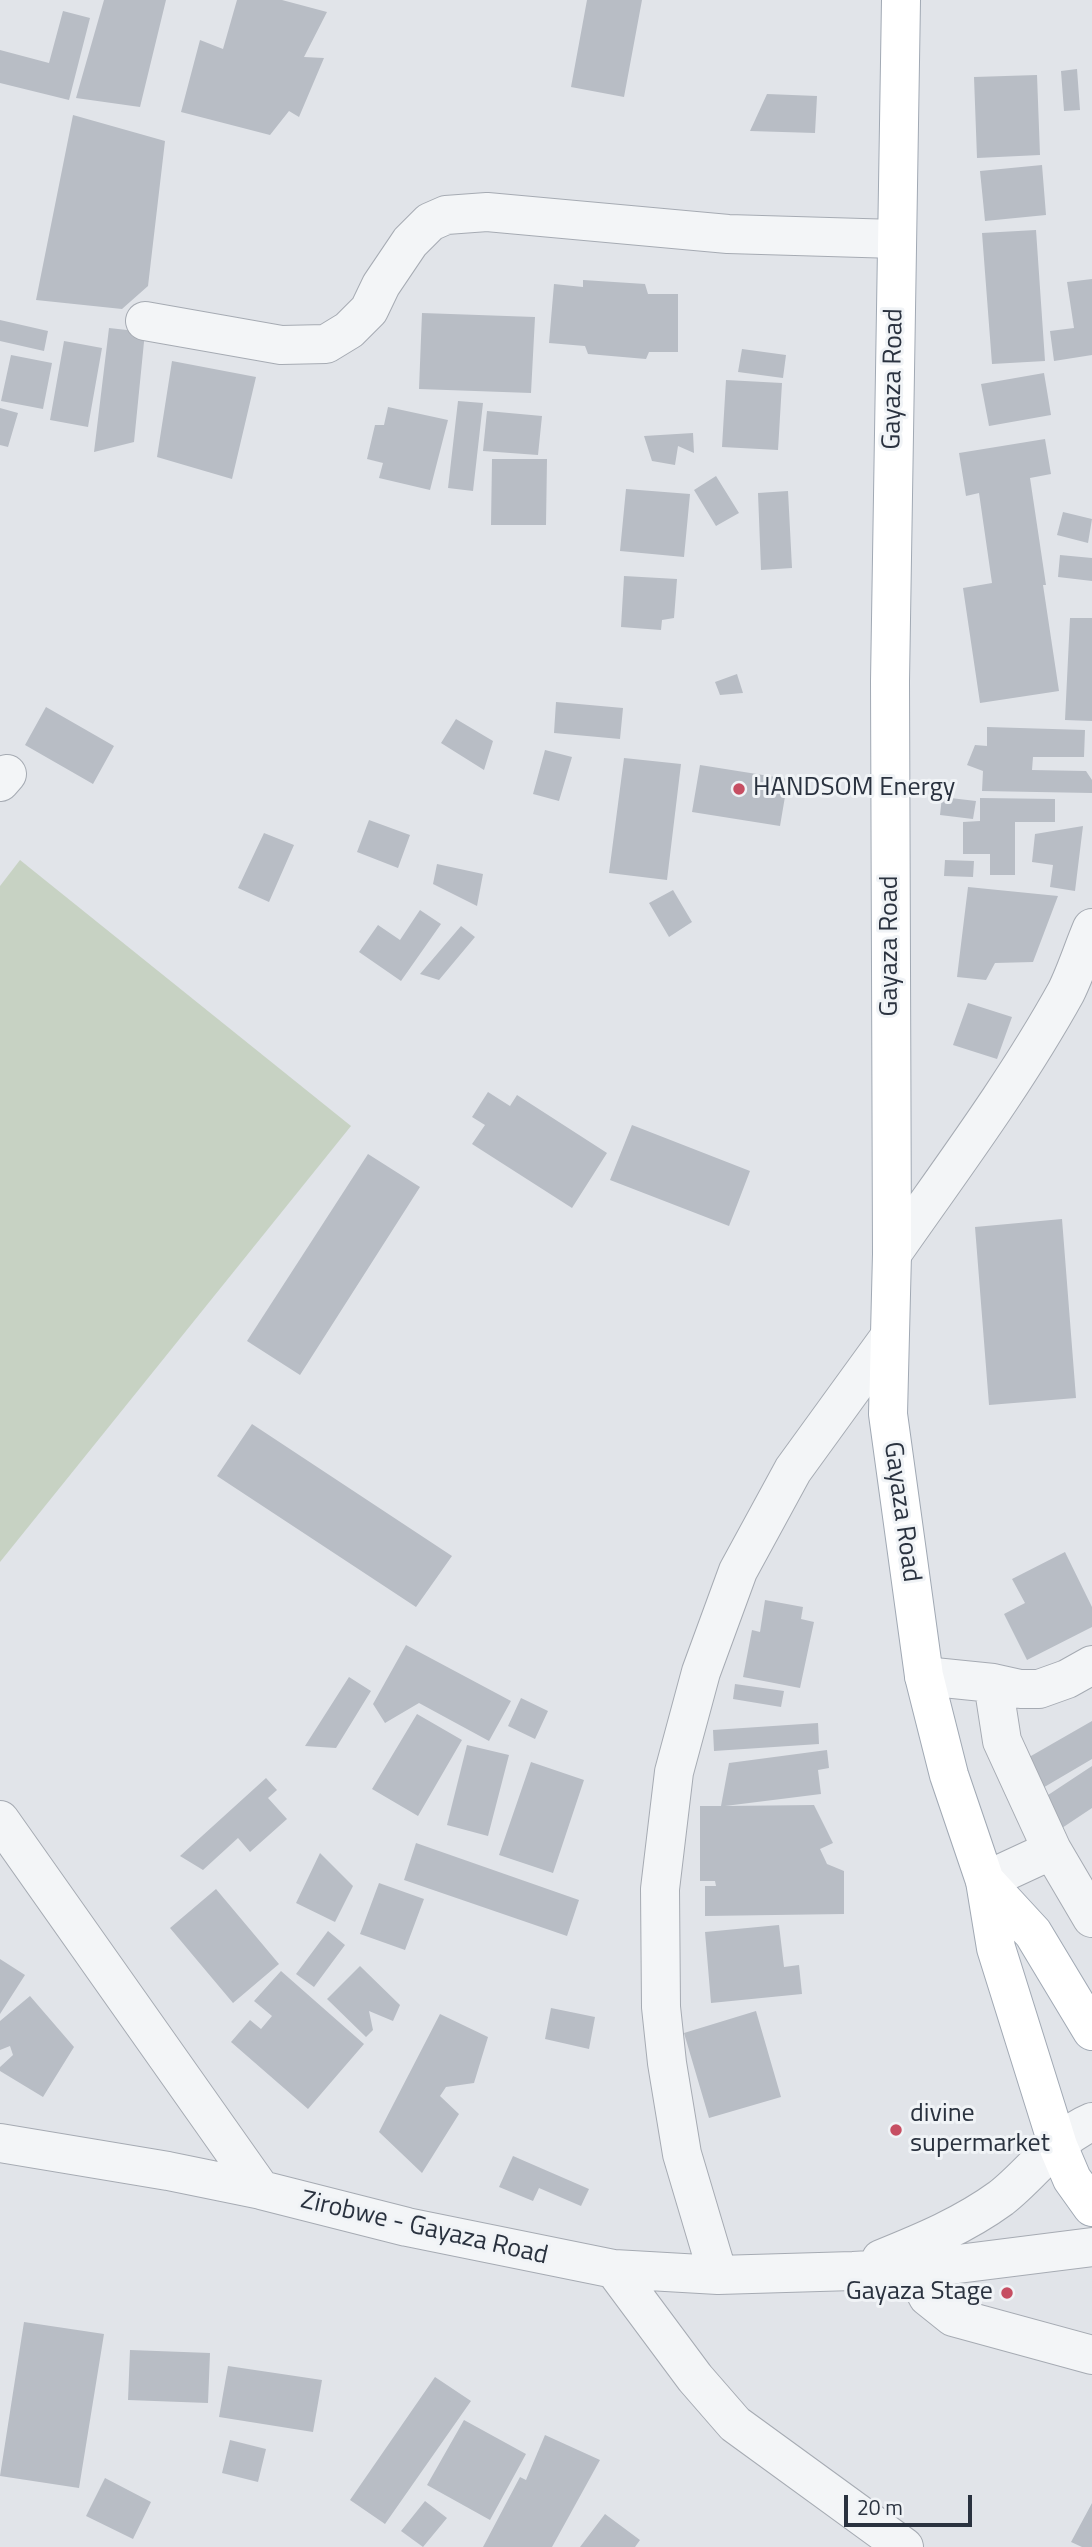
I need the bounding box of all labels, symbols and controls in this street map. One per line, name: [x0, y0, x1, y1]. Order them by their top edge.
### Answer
street label: Gayaza Road: [877, 308, 911, 450]
place label: HANDSOM Energy: [753, 773, 955, 805]
marker: HANDSOM Energy: [731, 781, 747, 797]
street label: Gayaza Road: [875, 875, 907, 1017]
street label: Gayaza Road: [876, 1440, 926, 1584]
place label: divine supermarket: [910, 2099, 1050, 2160]
marker: divine supermarket: [888, 2122, 904, 2138]
street label: Zirobwe - Gayaza Road: [298, 2185, 550, 2273]
place label: Gayaza Stage: [846, 2277, 993, 2309]
marker: Gayaza Stage: [999, 2285, 1015, 2301]
scale bar: [847, 2480, 975, 2524]
text: 20 m: [857, 2491, 903, 2523]

